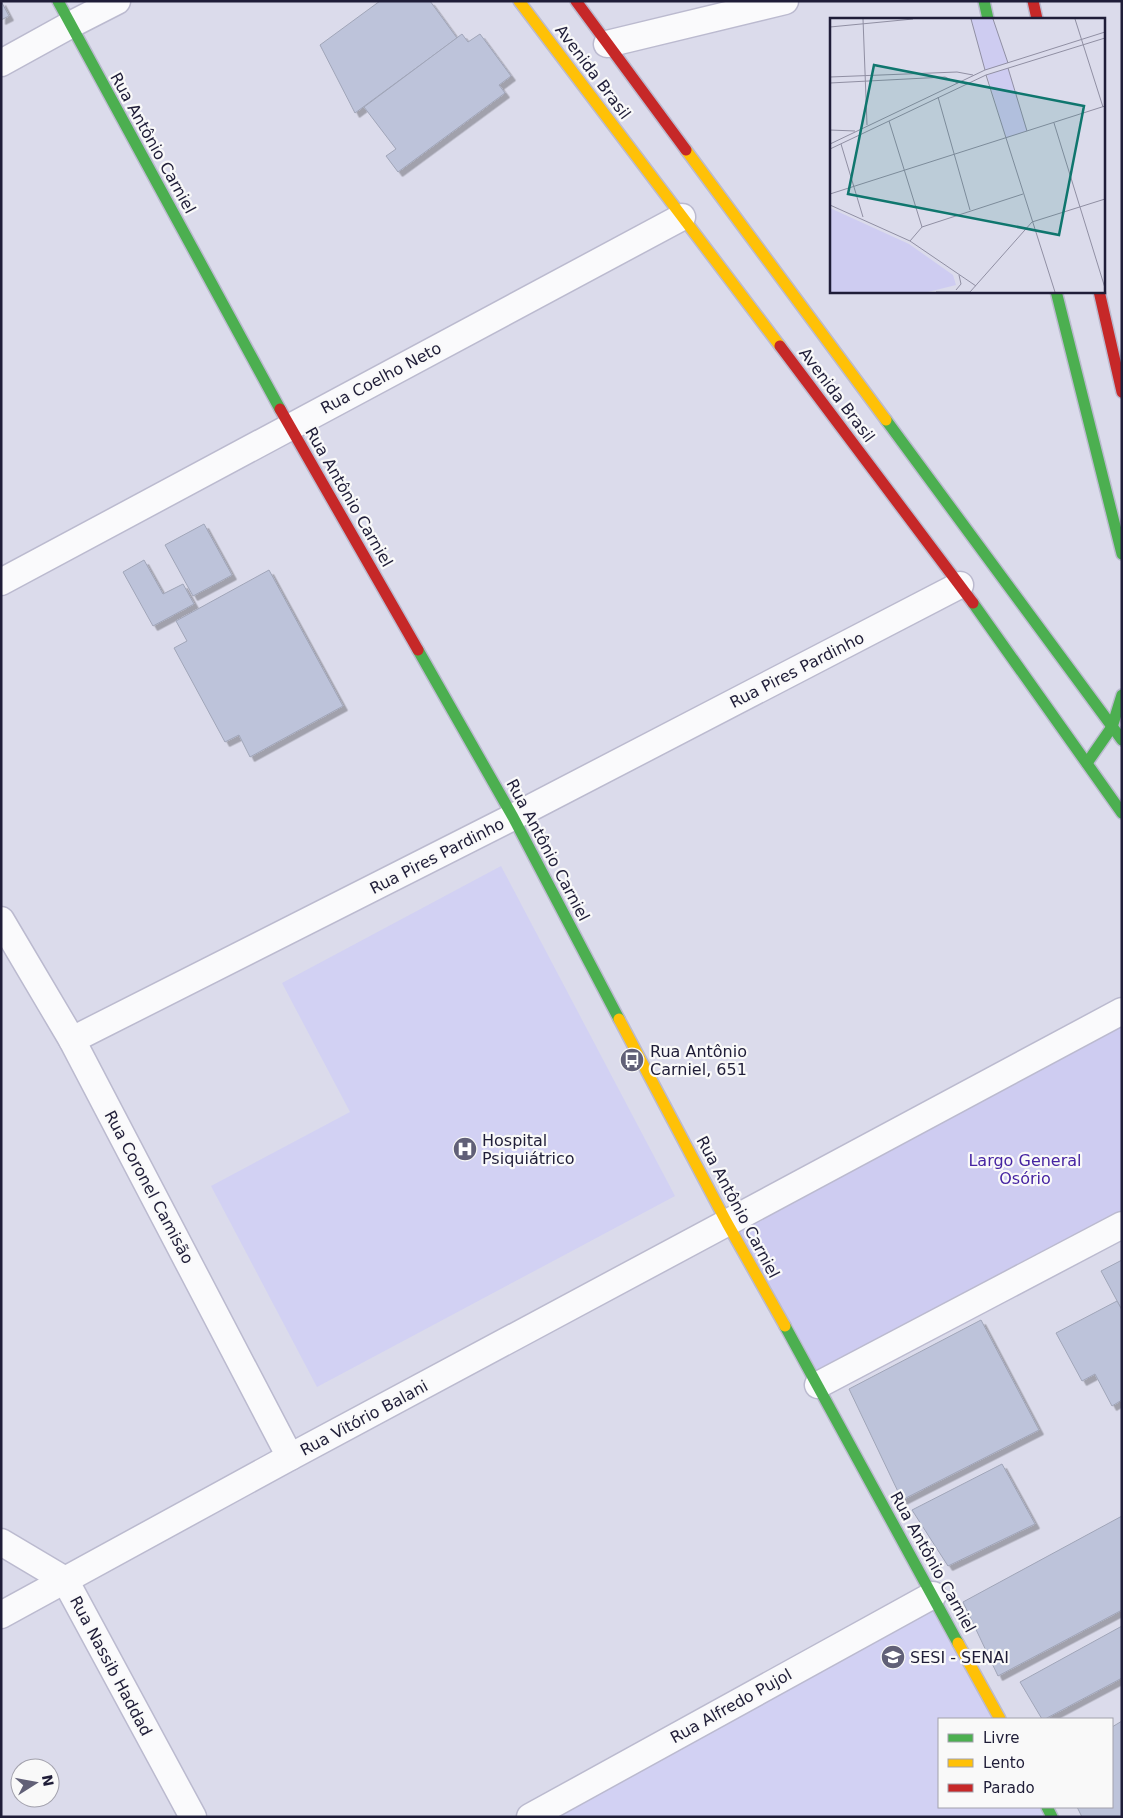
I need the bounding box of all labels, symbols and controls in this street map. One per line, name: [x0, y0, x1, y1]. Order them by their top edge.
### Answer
inset map: [830, 18, 1106, 292]
street label: Avenida Brasil: [551, 21, 635, 123]
street label: Rua Antônio Carniel: [106, 69, 200, 217]
street label: Rua Coelho Neto: [318, 338, 444, 418]
street label: Avenida Brasil: [795, 344, 879, 446]
street label: Rua Antônio Carniel: [301, 424, 397, 570]
street label: Rua Pires Pardinho: [727, 628, 867, 712]
street label: Rua Antônio Carniel: [502, 776, 594, 924]
street label: Rua Pires Pardinho: [367, 814, 507, 898]
place label: Rua Antônio Carniel, 651: [650, 1042, 747, 1079]
bus stop icon: Rua Antônio Carniel, 651: [619, 1047, 645, 1073]
street label: Rua Coronel Camisão: [101, 1107, 197, 1267]
place label: Hospital Psiquiátrico: [482, 1131, 575, 1168]
street label: Rua Antônio Carniel: [692, 1133, 784, 1281]
hospital icon: Hospital Psiquiátrico: [452, 1136, 478, 1162]
park label: Largo General Osório: [968, 1151, 1082, 1188]
street label: Rua Vitório Balani: [297, 1376, 431, 1460]
street label: Rua Antônio Carniel: [886, 1488, 980, 1636]
street label: Rua Nassib Haddad: [66, 1593, 156, 1739]
school or university icon: SESI - SENAI: [880, 1644, 906, 1670]
place label: SESI - SENAI: [910, 1648, 1009, 1667]
street label: Rua Alfredo Pujol: [667, 1665, 795, 1747]
legend: [938, 1718, 1113, 1808]
text: Livre: [983, 1729, 1019, 1747]
text: Lento: [983, 1754, 1025, 1772]
north arrow: [10, 1758, 60, 1808]
text: N: [39, 1773, 57, 1788]
text: Parado: [983, 1779, 1035, 1797]

